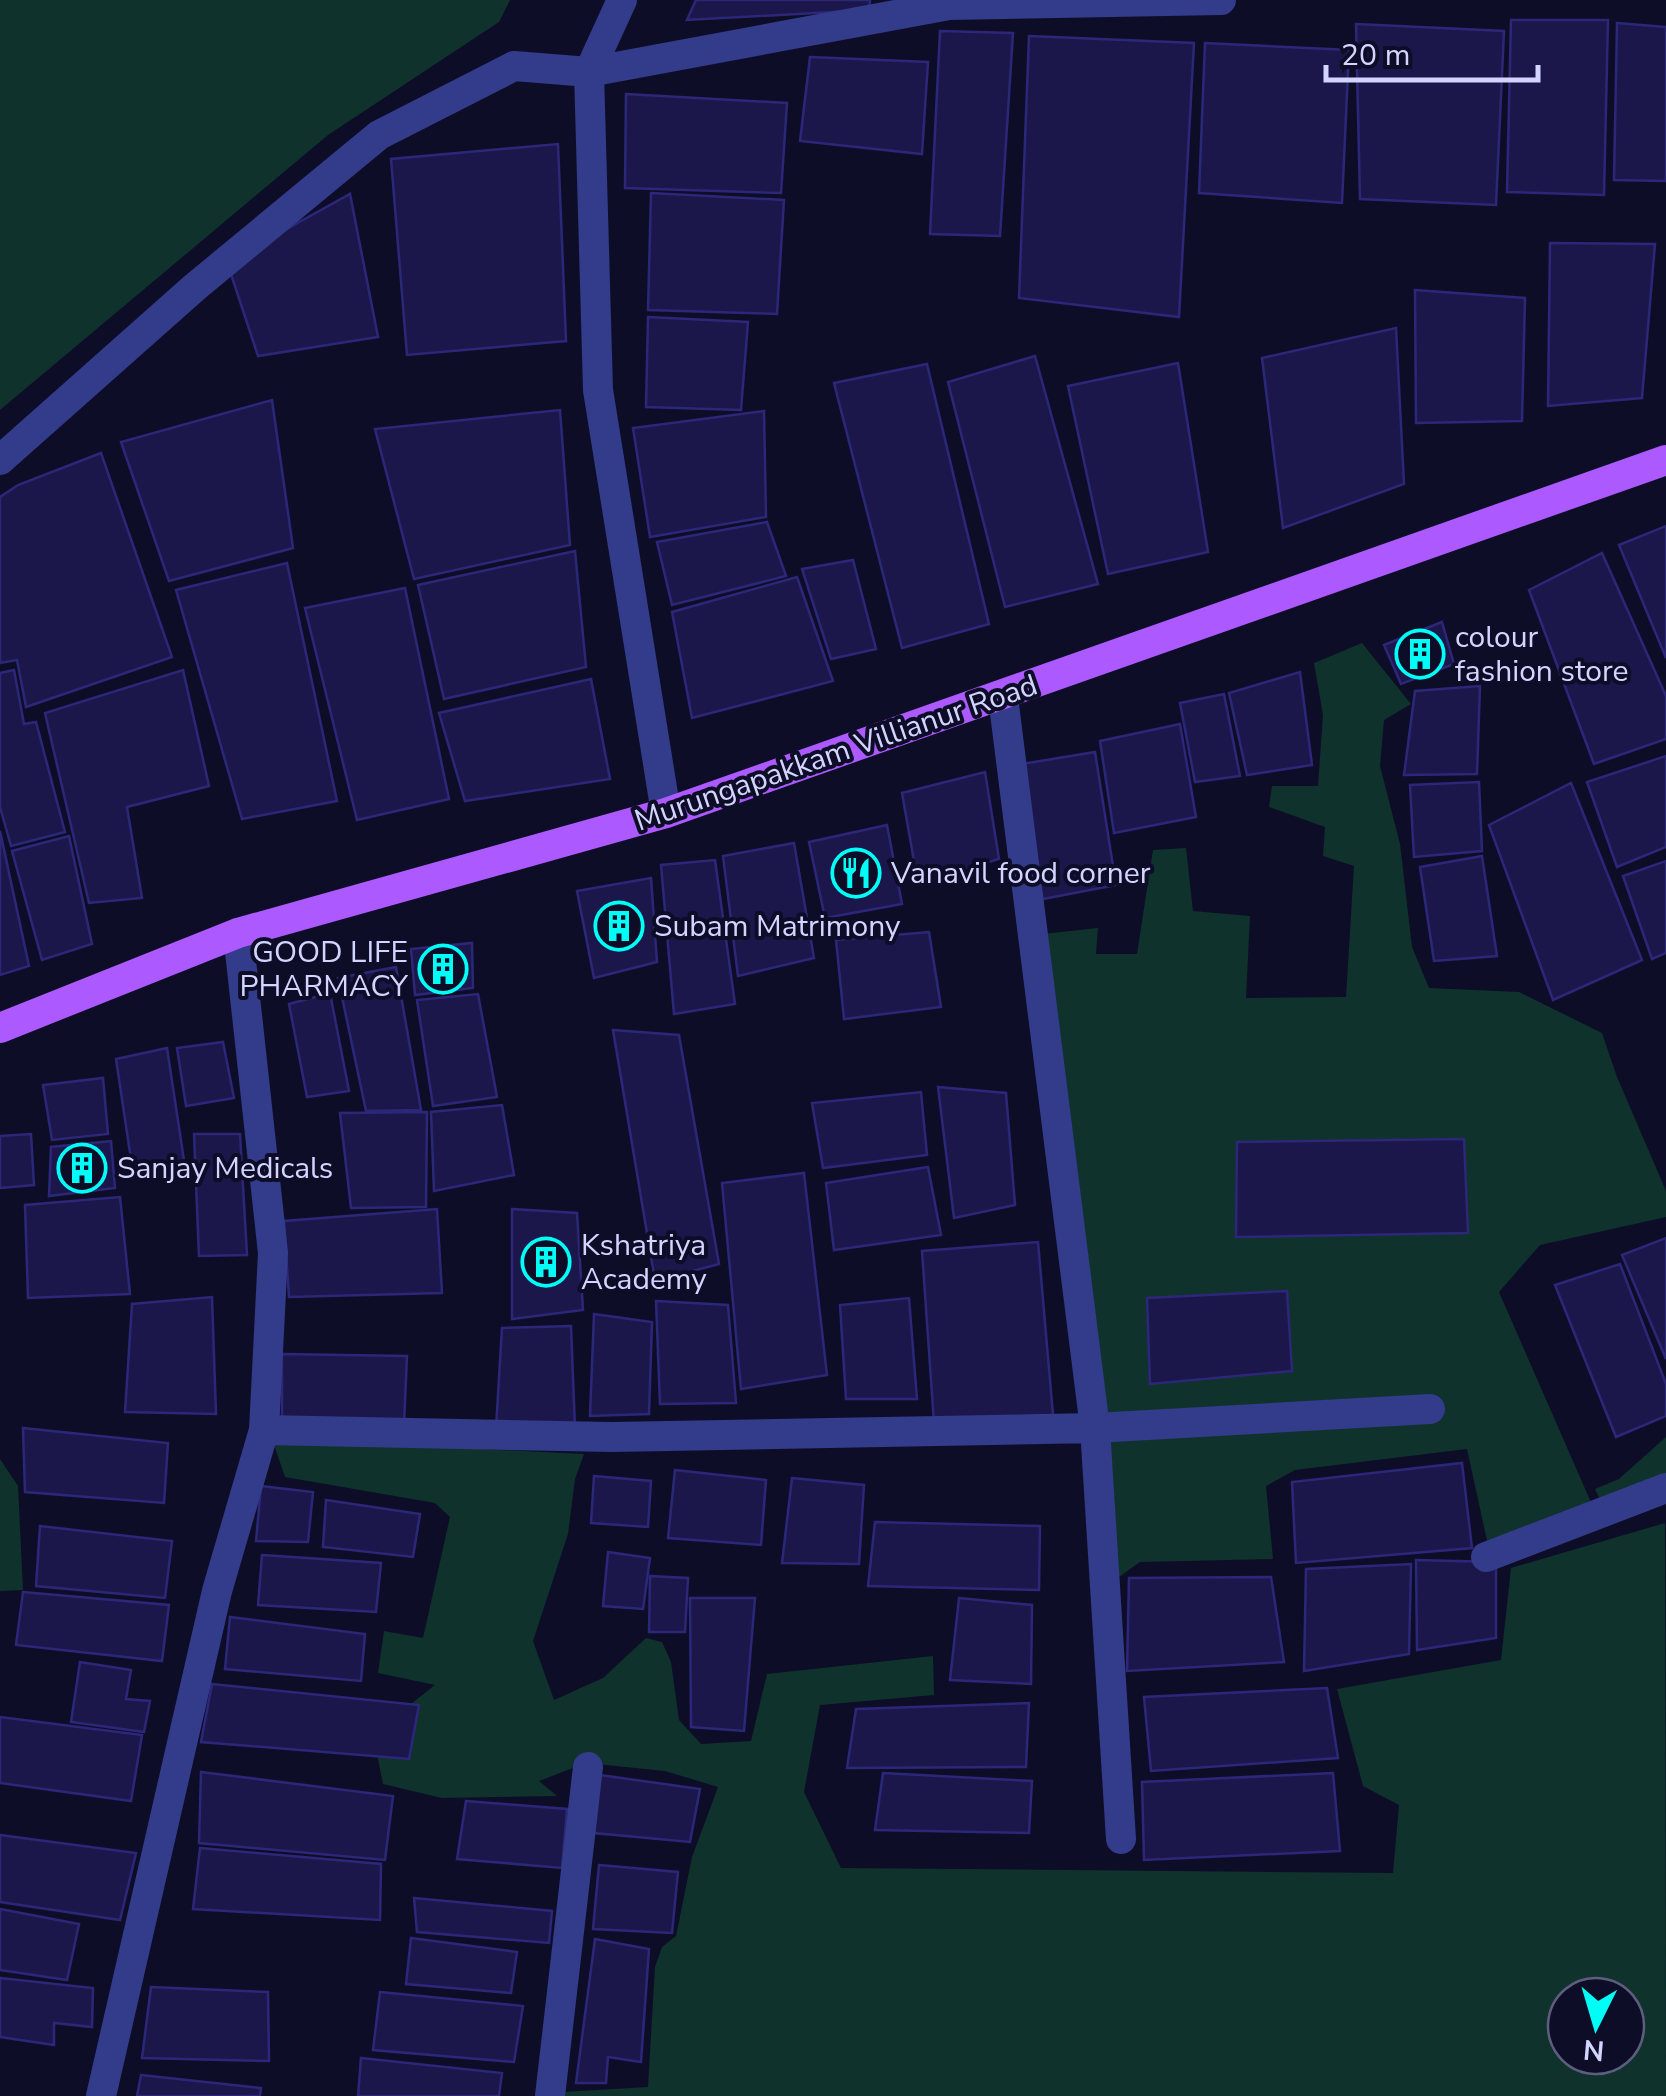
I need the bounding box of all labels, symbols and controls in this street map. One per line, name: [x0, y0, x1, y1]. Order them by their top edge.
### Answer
scale bar: [1326, 20, 1538, 82]
text: 20 m: [1341, 35, 1410, 76]
place label: colour fashion store: [1455, 617, 1628, 692]
building icon: colour fashion store: [1394, 628, 1446, 680]
street label: Murungapakkam Villianur Road: [629, 665, 1043, 841]
restaurant icon: Vanavil food corner: [830, 847, 882, 899]
place label: Vanavil food corner: [890, 853, 1151, 894]
building icon: Subam Matrimony: [593, 900, 645, 952]
place label: Subam Matrimony: [654, 906, 901, 947]
place label: GOOD LIFE PHARMACY: [240, 932, 409, 1007]
building icon: GOOD LIFE PHARMACY: [417, 943, 469, 995]
building icon: Sanjay Medicals: [56, 1142, 108, 1194]
place label: Sanjay Medicals: [117, 1148, 333, 1189]
place label: Kshatriya Academy: [581, 1225, 707, 1300]
building icon: Kshatriya Academy: [520, 1236, 572, 1288]
north arrow: [1546, 1976, 1646, 2076]
text: N: [1582, 2030, 1606, 2070]

